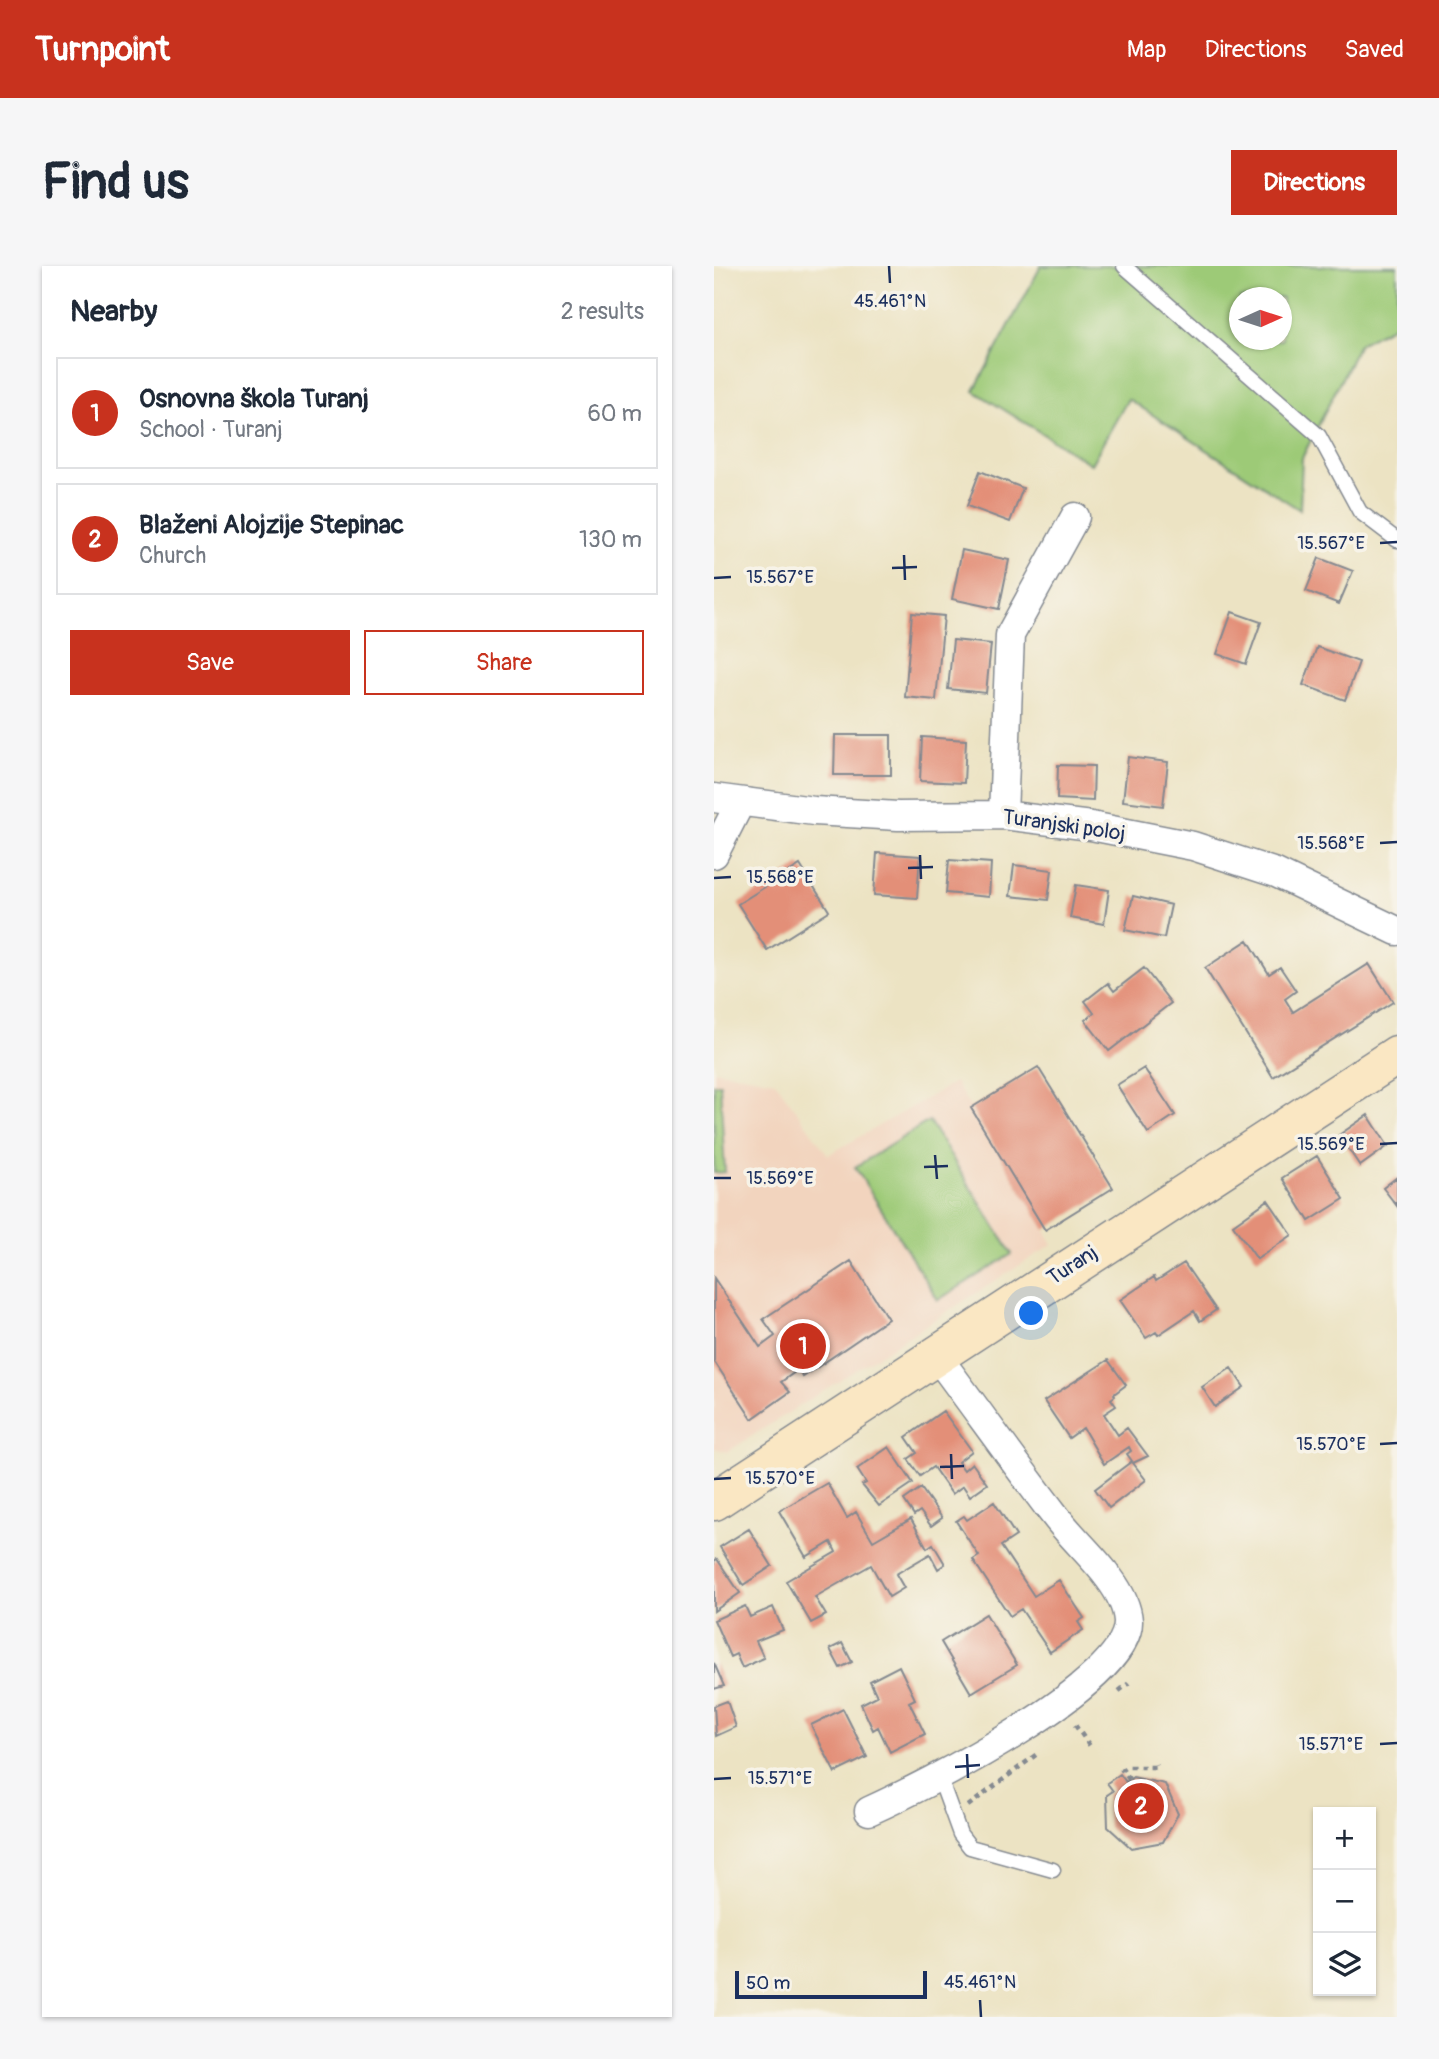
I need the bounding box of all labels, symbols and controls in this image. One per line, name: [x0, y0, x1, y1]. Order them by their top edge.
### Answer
text: Turnpoint: [35, 29, 170, 70]
text: Map: [1127, 35, 1167, 64]
text: Directions: [1205, 35, 1306, 64]
text: Saved: [1344, 35, 1404, 64]
button: Directions: [1231, 150, 1397, 215]
text: Find us: [42, 152, 189, 213]
north arrow: [1229, 287, 1292, 350]
text: 45.461°N: [854, 290, 926, 313]
text: Nearby: [70, 293, 157, 330]
text: 2 results: [561, 297, 644, 326]
text: Osnovna škola Turanj: [139, 383, 369, 415]
text: 1: [91, 399, 100, 428]
text: 60 m: [587, 399, 642, 428]
text: School · Turanj: [139, 415, 283, 444]
text: Blaženi Alojzije Stepinac: [139, 509, 404, 541]
text: 2: [89, 525, 101, 554]
text: 130 m: [579, 525, 642, 554]
text: 15.567°E: [1297, 532, 1365, 555]
text: Church: [139, 541, 206, 570]
text: 15.567°E: [746, 566, 814, 589]
button: Save: [70, 630, 350, 695]
button: Share: [364, 630, 644, 695]
street label: Turanjski poloj: [1001, 804, 1127, 847]
text: 15.568°E: [1297, 832, 1365, 855]
text: 15.568°E: [746, 866, 814, 889]
text: 15.569°E: [1297, 1133, 1365, 1156]
text: 15.569°E: [746, 1167, 814, 1190]
street label: Turanj: [1042, 1239, 1103, 1292]
your location: [1014, 1296, 1048, 1330]
pin: 1: [780, 1320, 826, 1372]
text: 15.570°E: [1296, 1433, 1366, 1456]
text: 15.570°E: [745, 1467, 815, 1490]
text: 15.571°E: [1299, 1733, 1363, 1756]
text: 15.571°E: [748, 1767, 812, 1790]
pin: 2: [1118, 1780, 1164, 1832]
map controls: [1313, 1807, 1376, 1996]
button: +: [1313, 1807, 1376, 1870]
button: −: [1313, 1870, 1376, 1933]
button: layers: [1313, 1933, 1376, 1996]
scale bar: [735, 1968, 928, 2000]
text: 50 m: [746, 1971, 790, 1995]
text: 45.461°N: [944, 1971, 1016, 1994]

